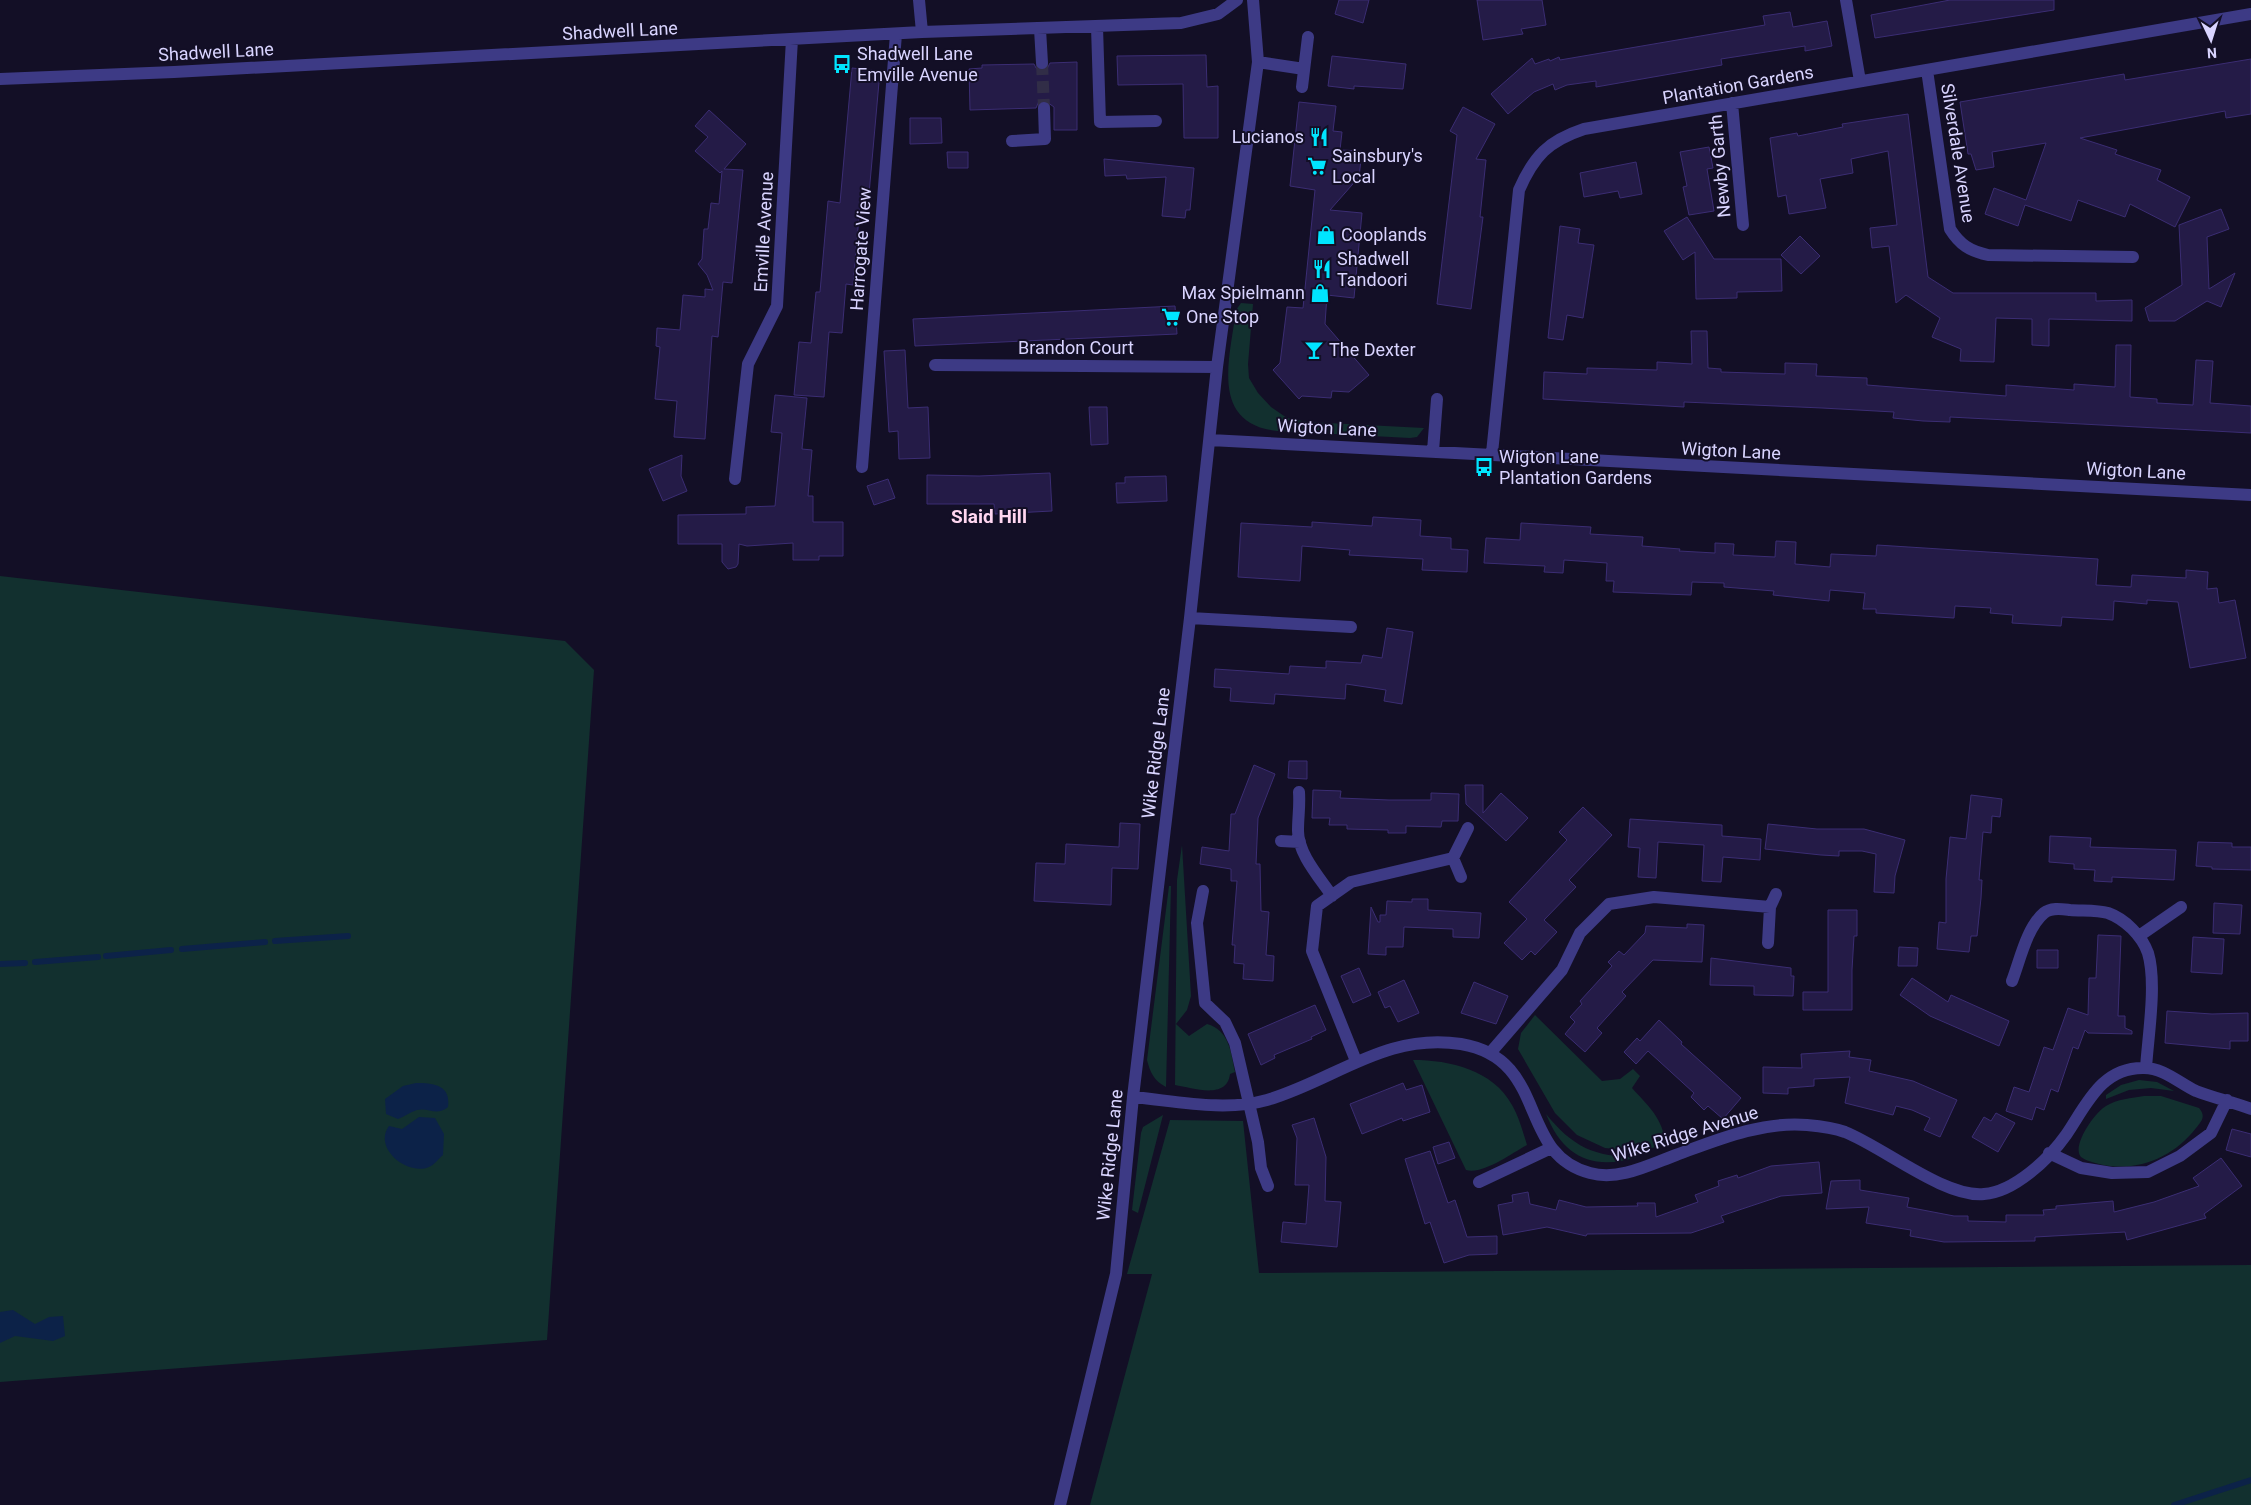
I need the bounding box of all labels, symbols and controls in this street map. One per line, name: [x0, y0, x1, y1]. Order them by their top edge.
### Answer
north arrow: [2186, 15, 2236, 65]
street label: Shadwell Lane: [562, 17, 678, 44]
street label: Shadwell Lane: [158, 38, 274, 65]
place label: Shadwell Lane Emville Avenue: [857, 43, 978, 85]
text: N: [2206, 45, 2217, 61]
bus stop icon: Shadwell Lane Emville Avenue: [831, 53, 853, 75]
street label: Plantation Gardens: [1661, 61, 1815, 108]
street label: Silverdale Avenue: [1937, 82, 1980, 224]
street label: Newby Garth: [1705, 114, 1734, 218]
place label: Lucianos: [1232, 126, 1304, 147]
restaurant icon: Lucianos: [1308, 126, 1330, 148]
place label: Sainsbury's Local: [1332, 145, 1423, 187]
supermarket icon: Sainsbury's Local: [1306, 155, 1328, 177]
street label: Emville Avenue: [750, 171, 777, 293]
street label: Harrogate View: [846, 186, 875, 311]
shop icon: Cooplands: [1315, 224, 1337, 246]
place label: Cooplands: [1341, 224, 1427, 245]
place label: Shadwell Tandoori: [1337, 248, 1409, 290]
restaurant icon: Shadwell Tandoori: [1311, 258, 1333, 280]
place label: Max Spielmann: [1182, 282, 1305, 303]
shop icon: Max Spielmann: [1309, 282, 1331, 304]
supermarket icon: One Stop: [1160, 306, 1182, 328]
place label: One Stop: [1186, 306, 1259, 327]
street label: Brandon Court: [1018, 337, 1134, 358]
bar icon: The Dexter: [1303, 339, 1325, 361]
place label: The Dexter: [1329, 339, 1415, 360]
street label: Wigton Lane: [1277, 414, 1377, 441]
street label: Wigton Lane: [1681, 437, 1781, 464]
place label: Wigton Lane Plantation Gardens: [1499, 446, 1652, 488]
bus stop icon: Wigton Lane Plantation Gardens: [1473, 456, 1495, 478]
street label: Wigton Lane: [2086, 457, 2186, 484]
district label: Slaid Hill: [951, 505, 1027, 528]
street label: Wike Ridge Lane: [1137, 686, 1174, 820]
street label: Wike Ridge Lane: [1092, 1088, 1127, 1222]
street label: Wike Ridge Avenue: [1609, 1101, 1761, 1166]

